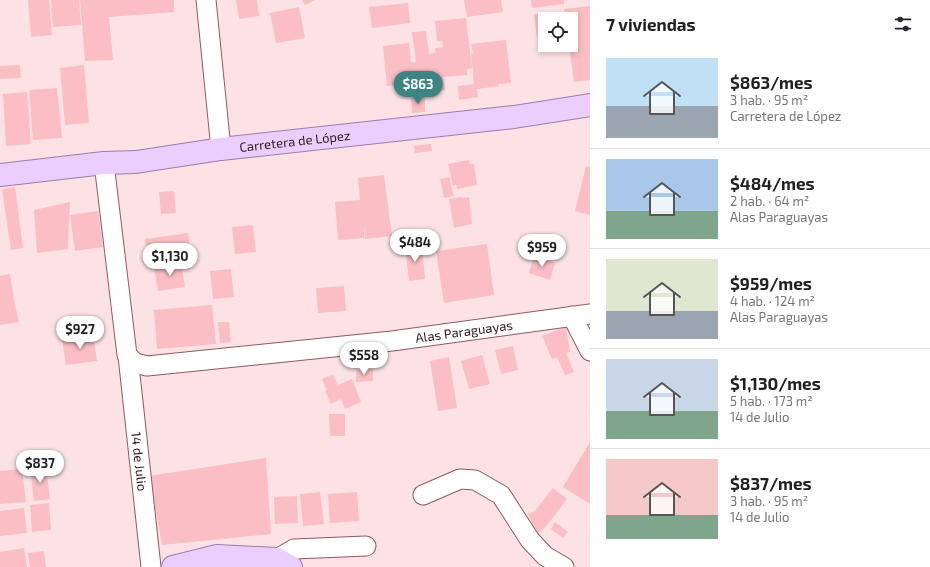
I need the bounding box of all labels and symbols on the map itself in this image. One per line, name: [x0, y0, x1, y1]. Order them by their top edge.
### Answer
pin: $863: [394, 71, 442, 105]
street label: Carretera de López: [239, 127, 351, 155]
pin: $484: [391, 229, 439, 263]
pin: $959: [518, 234, 566, 268]
pin: $1,130: [137, 243, 203, 277]
pin: $927: [56, 316, 104, 350]
street label: Alas Paraguayas: [414, 317, 514, 346]
pin: $558: [340, 342, 388, 376]
street label: 14 de Julio: [128, 431, 151, 492]
pin: $837: [16, 450, 64, 484]

